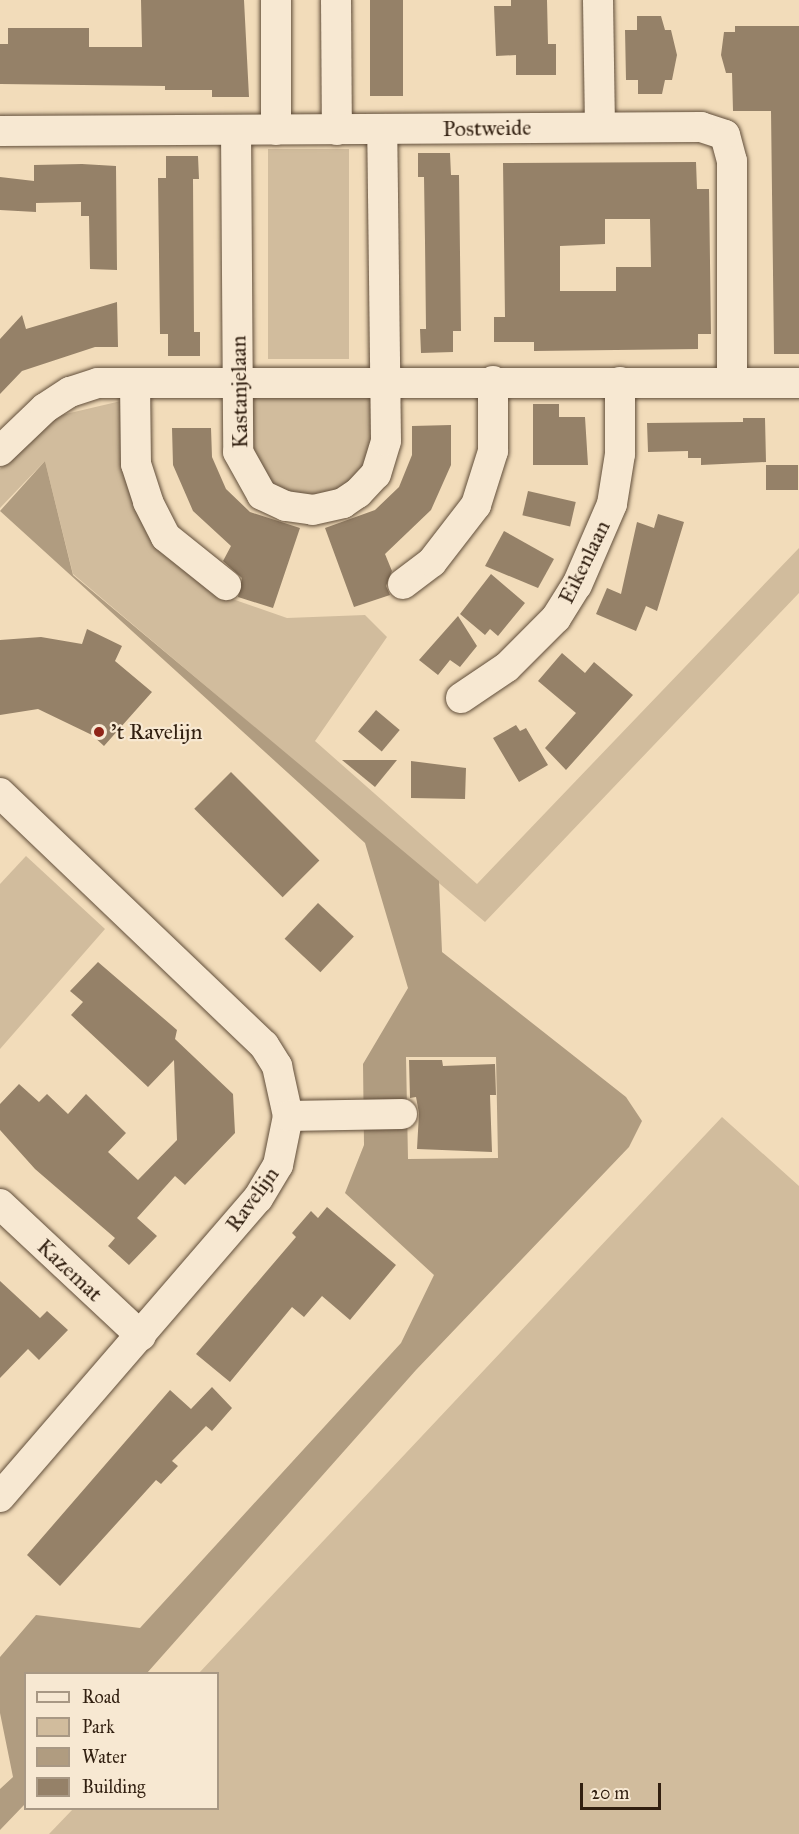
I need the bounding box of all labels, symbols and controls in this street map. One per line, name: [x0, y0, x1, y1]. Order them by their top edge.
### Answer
street label: Postweide: [442, 114, 532, 142]
street label: Kastanjelaan: [225, 335, 253, 449]
street label: Eikenlaan: [553, 516, 615, 608]
place label: 't Ravelijn: [111, 719, 202, 745]
marker: 't Ravelijn: [92, 725, 106, 739]
street label: Ravelijn: [220, 1162, 284, 1236]
street label: Kazemat: [32, 1233, 108, 1307]
legend: [24, 1672, 219, 1810]
text: Road: [82, 1686, 120, 1708]
text: Park: [82, 1716, 115, 1738]
text: Water: [82, 1746, 126, 1768]
scale bar: [583, 1771, 664, 1809]
text: Building: [82, 1776, 145, 1798]
text: 20 m: [591, 1782, 629, 1804]

